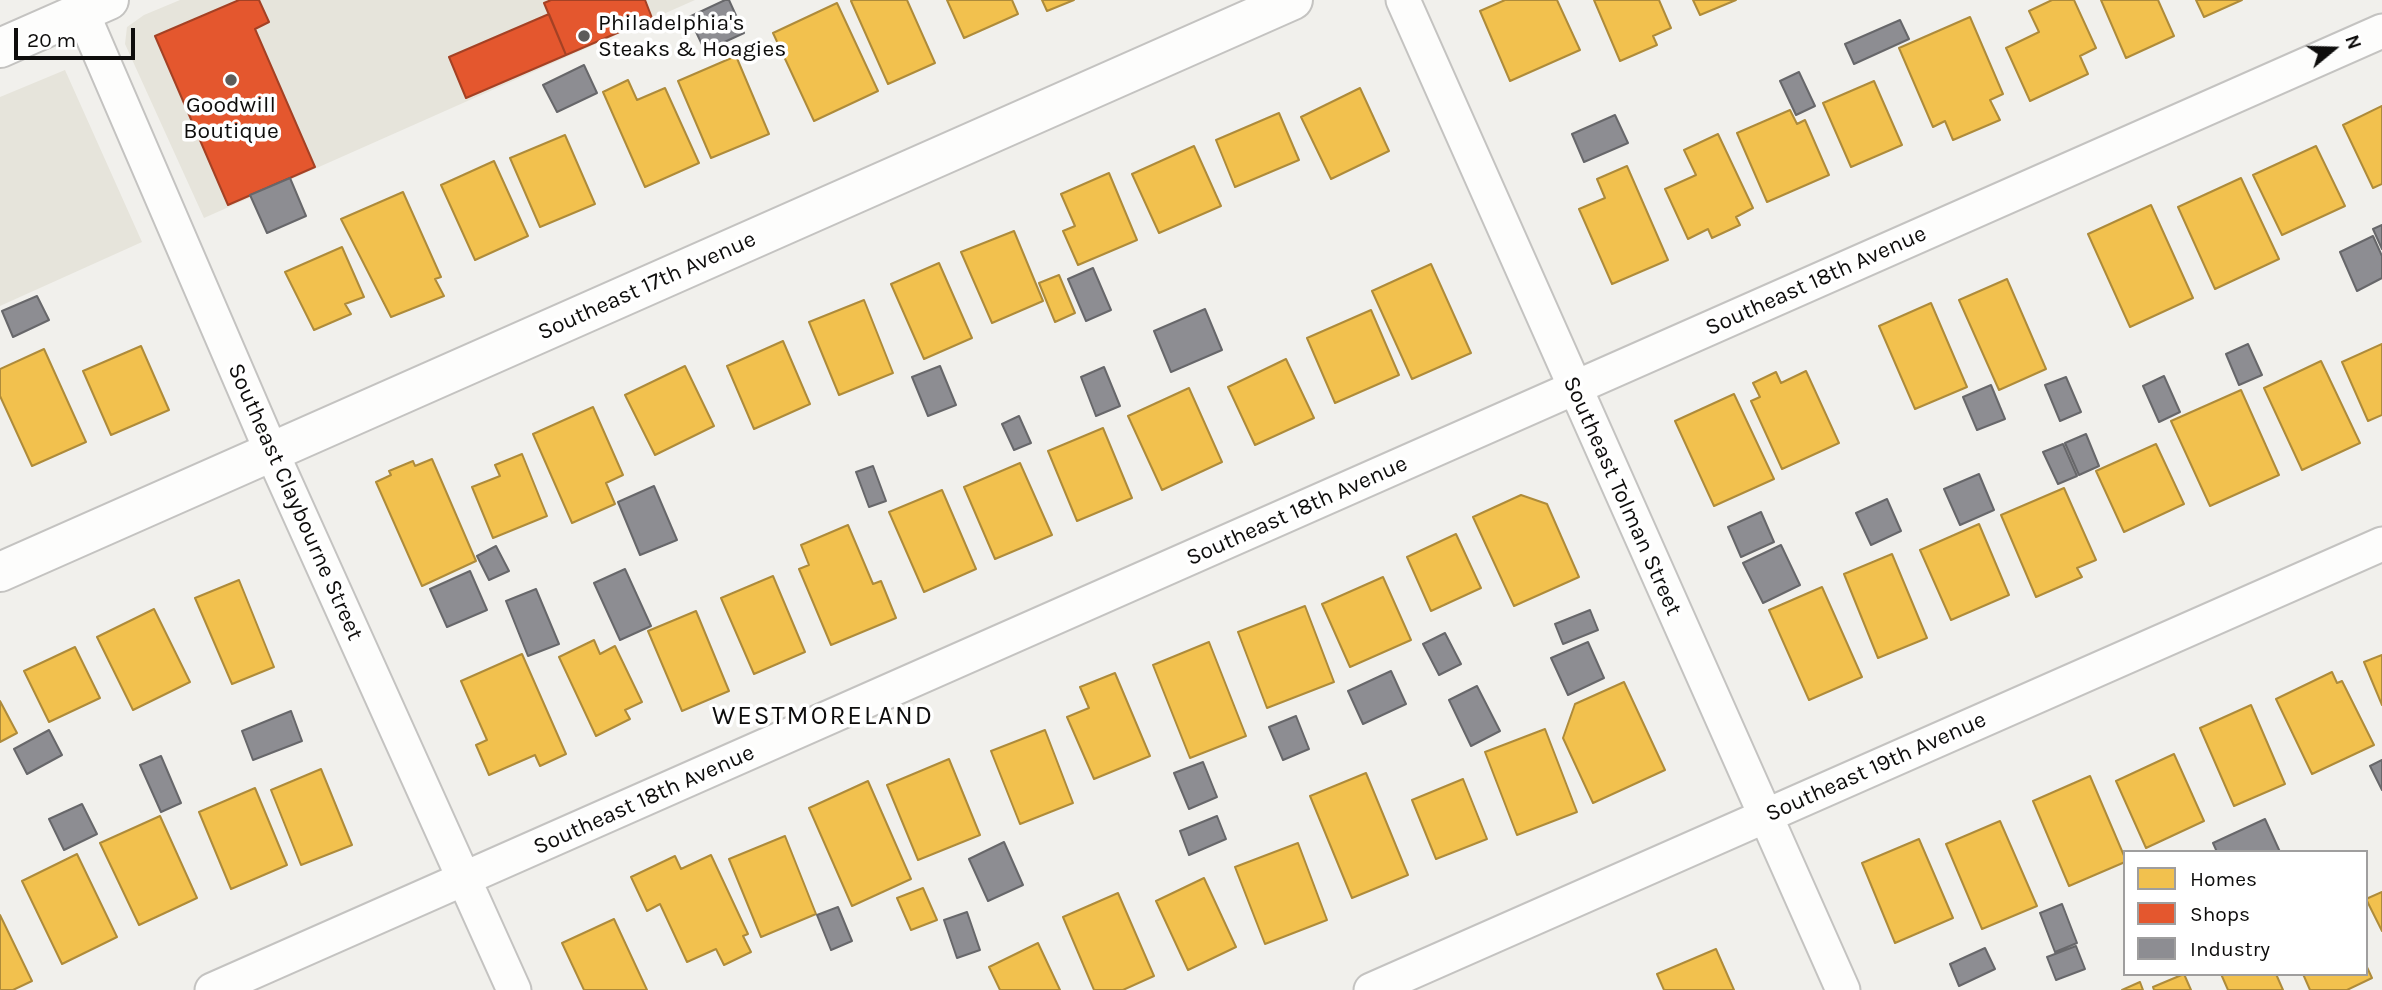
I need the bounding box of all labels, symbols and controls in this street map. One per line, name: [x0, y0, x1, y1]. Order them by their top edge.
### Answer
place label: Philadelphia's Steaks & Hoagies: [598, 9, 786, 63]
scale bar: [18, 14, 138, 58]
north arrow: [2298, 14, 2368, 84]
text: 20 m: [27, 28, 76, 52]
marker: Philadelphia's Steaks & Hoagies: [576, 28, 592, 44]
text: N: [2340, 32, 2365, 52]
marker: Goodwill Boutique: [223, 72, 239, 88]
place label: Goodwill Boutique: [183, 91, 279, 145]
street label: Southeast 18th Avenue: [1701, 220, 1931, 342]
street label: Southeast 17th Avenue: [534, 225, 760, 347]
street label: Southeast Claybourne Street: [221, 359, 369, 645]
street label: Southeast Tolman Street: [1557, 372, 1687, 620]
street label: Southeast 18th Avenue: [1182, 450, 1412, 572]
district label: WESTMORELAND: [714, 701, 932, 733]
street label: Southeast 19th Avenue: [1762, 706, 1990, 828]
street label: Southeast 18th Avenue: [529, 739, 759, 861]
legend: [2123, 850, 2368, 976]
text: Homes: [2190, 867, 2257, 891]
text: Shops: [2190, 902, 2250, 926]
text: Industry: [2190, 937, 2270, 961]

